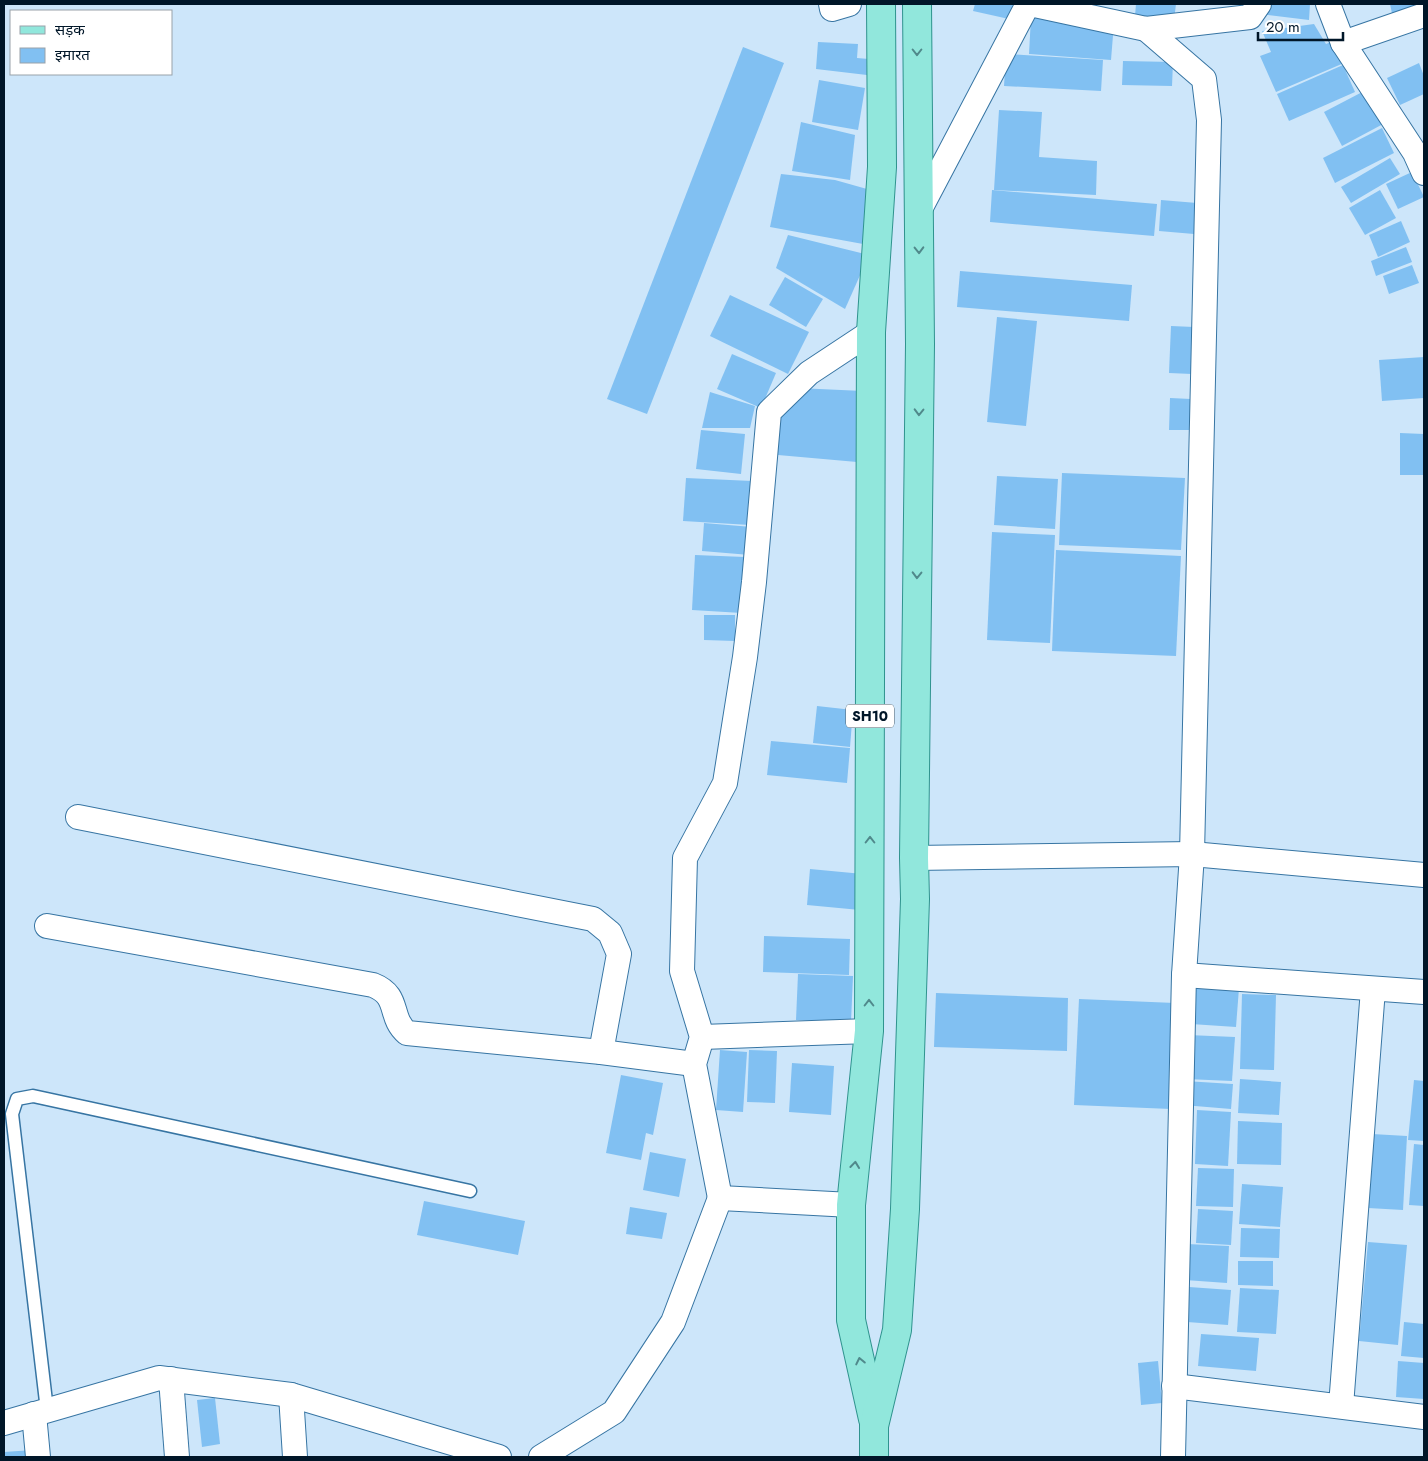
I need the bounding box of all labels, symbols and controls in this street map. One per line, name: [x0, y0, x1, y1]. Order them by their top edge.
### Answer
legend: [10, 10, 172, 75]
scale bar: [1258, 10, 1343, 42]
text: 20 m: [1266, 16, 1300, 38]
text: सड़क: [55, 19, 85, 41]
text: इमारत: [55, 44, 90, 66]
one-way arrow: [912, 49, 922, 57]
one-way arrow: [914, 246, 924, 254]
one-way arrow: [914, 409, 924, 417]
one-way arrow: [912, 571, 923, 579]
road number: SH10: [846, 704, 894, 728]
one-way arrow: [865, 836, 875, 844]
one-way arrow: [864, 999, 874, 1006]
one-way arrow: [849, 1160, 860, 1168]
one-way arrow: [855, 1357, 866, 1366]

